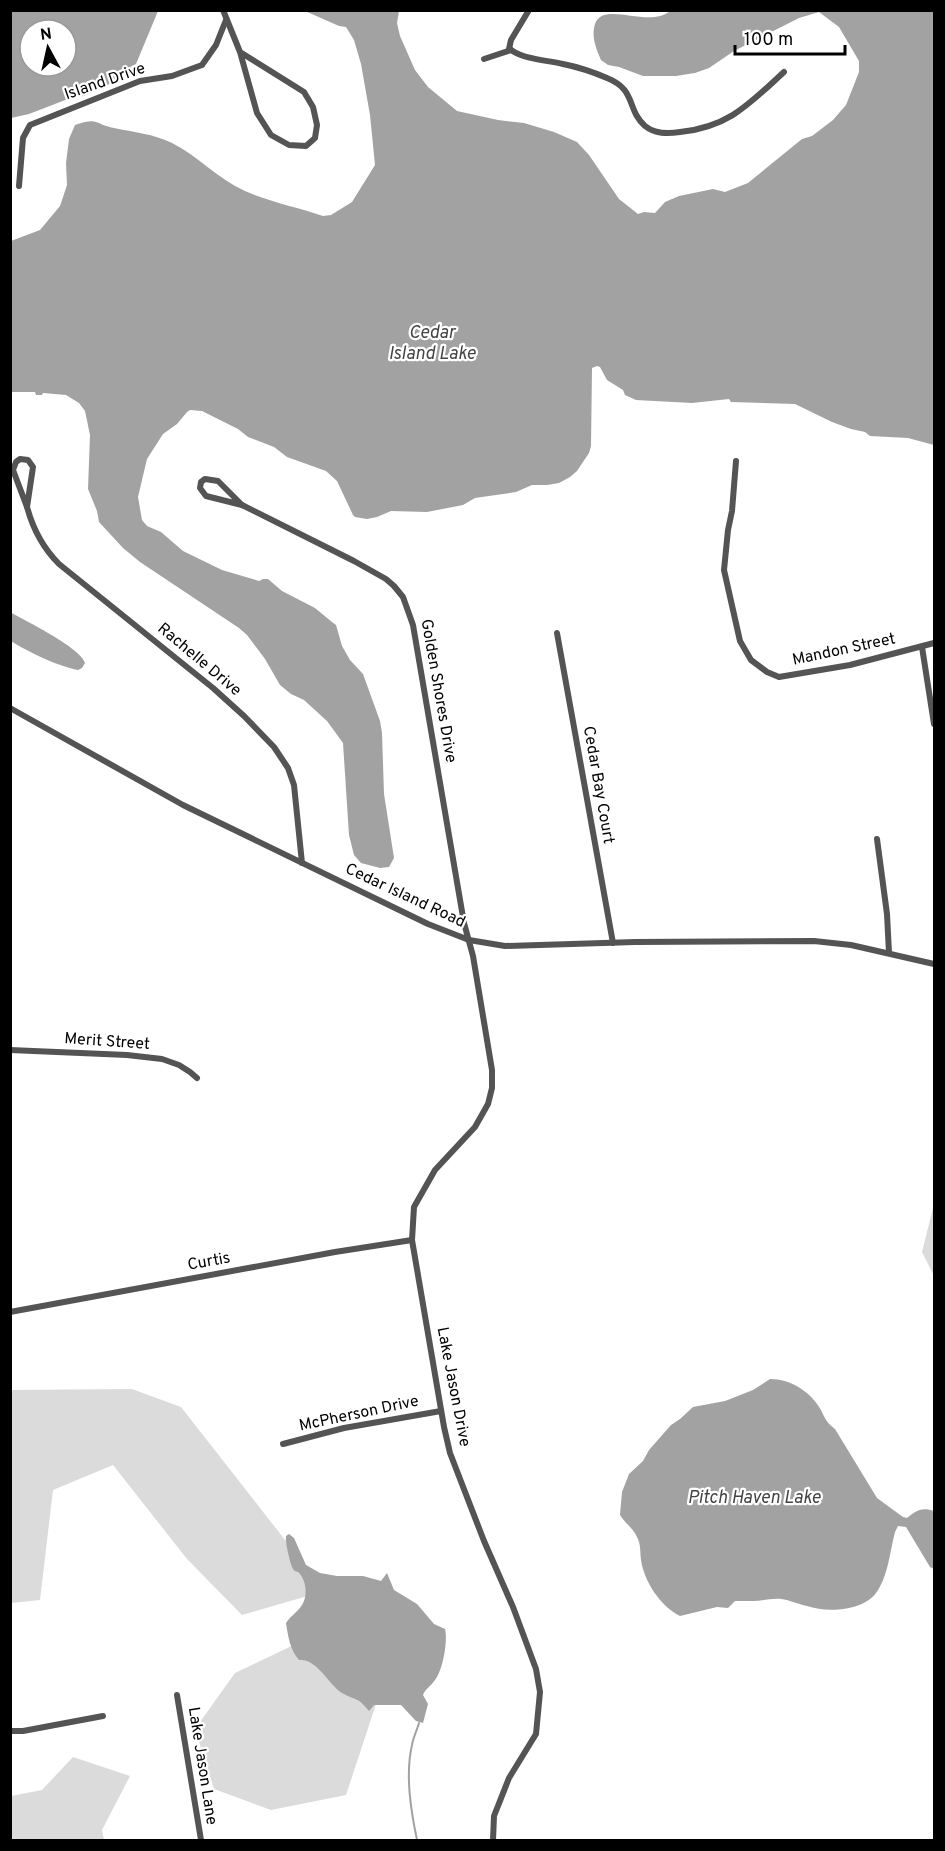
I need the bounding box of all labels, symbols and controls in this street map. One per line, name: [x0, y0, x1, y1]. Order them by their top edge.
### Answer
north arrow: [18, 18, 78, 78]
scale bar: [735, 18, 844, 56]
text: N: [39, 24, 53, 46]
text: 100 m: [744, 29, 793, 52]
street label: Island Drive: [62, 59, 148, 105]
water label: Cedar Island Lake: [388, 322, 476, 366]
street label: Golden Shores Drive: [415, 617, 461, 765]
street label: Rachelle Drive: [153, 619, 245, 701]
street label: Mandon Street: [791, 629, 897, 671]
street label: Cedar Bay Court: [578, 725, 618, 845]
street label: Cedar Island Road: [342, 859, 468, 933]
street label: Merit Street: [64, 1029, 150, 1055]
street label: Curtis: [186, 1248, 232, 1276]
street label: Lake Jason Drive: [432, 1325, 474, 1449]
street label: McPherson Drive: [297, 1392, 421, 1436]
water label: Pitch Haven Lake: [687, 1487, 821, 1510]
street label: Lake Jason Lane: [183, 1706, 221, 1826]

